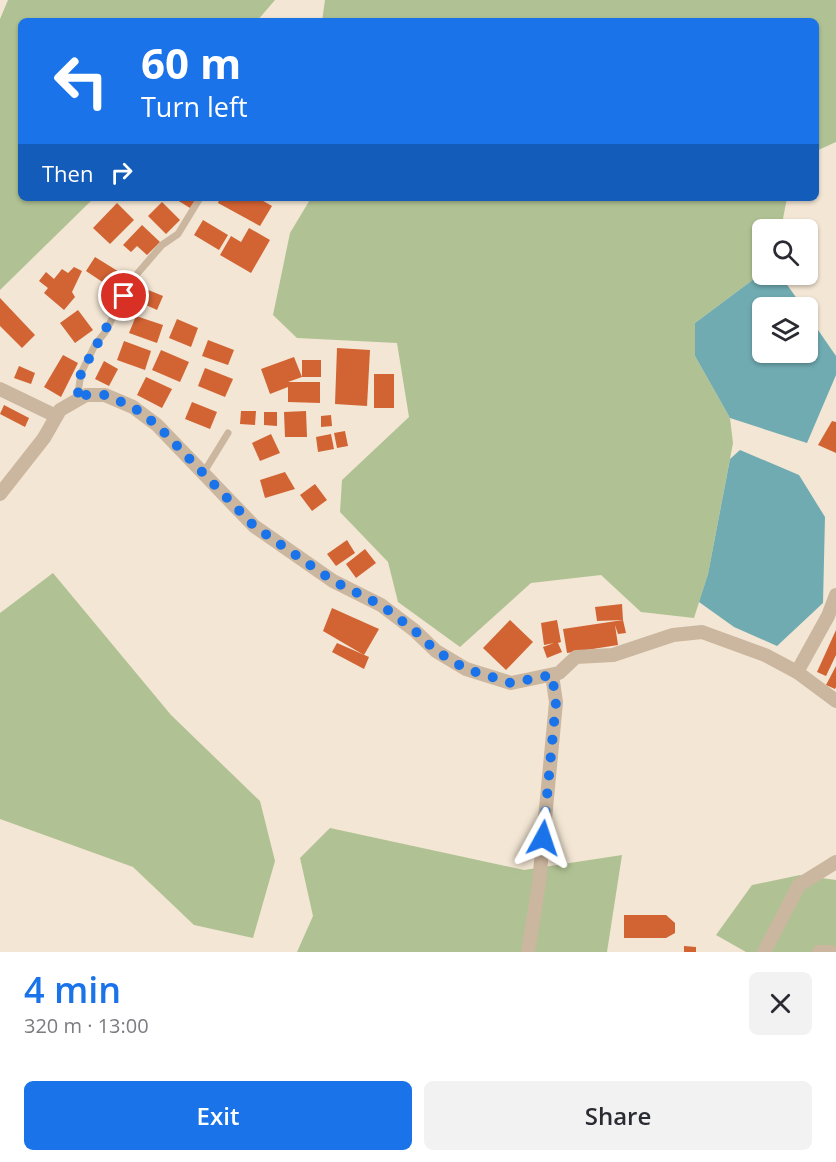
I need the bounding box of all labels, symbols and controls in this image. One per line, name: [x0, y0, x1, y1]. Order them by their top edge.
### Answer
text: 60 m: [141, 34, 241, 91]
icon: left: [42, 42, 120, 120]
text: Turn left: [141, 88, 248, 125]
icon: right: [105, 156, 138, 189]
text: Then: [42, 158, 93, 188]
map controls: [752, 219, 818, 363]
button: search: [752, 219, 818, 285]
pin: [98, 270, 149, 321]
icon: arrive: [107, 279, 140, 312]
button: layers: [752, 297, 818, 363]
position arrow: [511, 806, 575, 870]
text: 4 min: [24, 965, 121, 1014]
button: close: [749, 972, 812, 1035]
text: 320 m · 13:00: [24, 1012, 149, 1039]
button: Exit: [24, 1081, 412, 1150]
button: Share: [424, 1081, 812, 1150]

